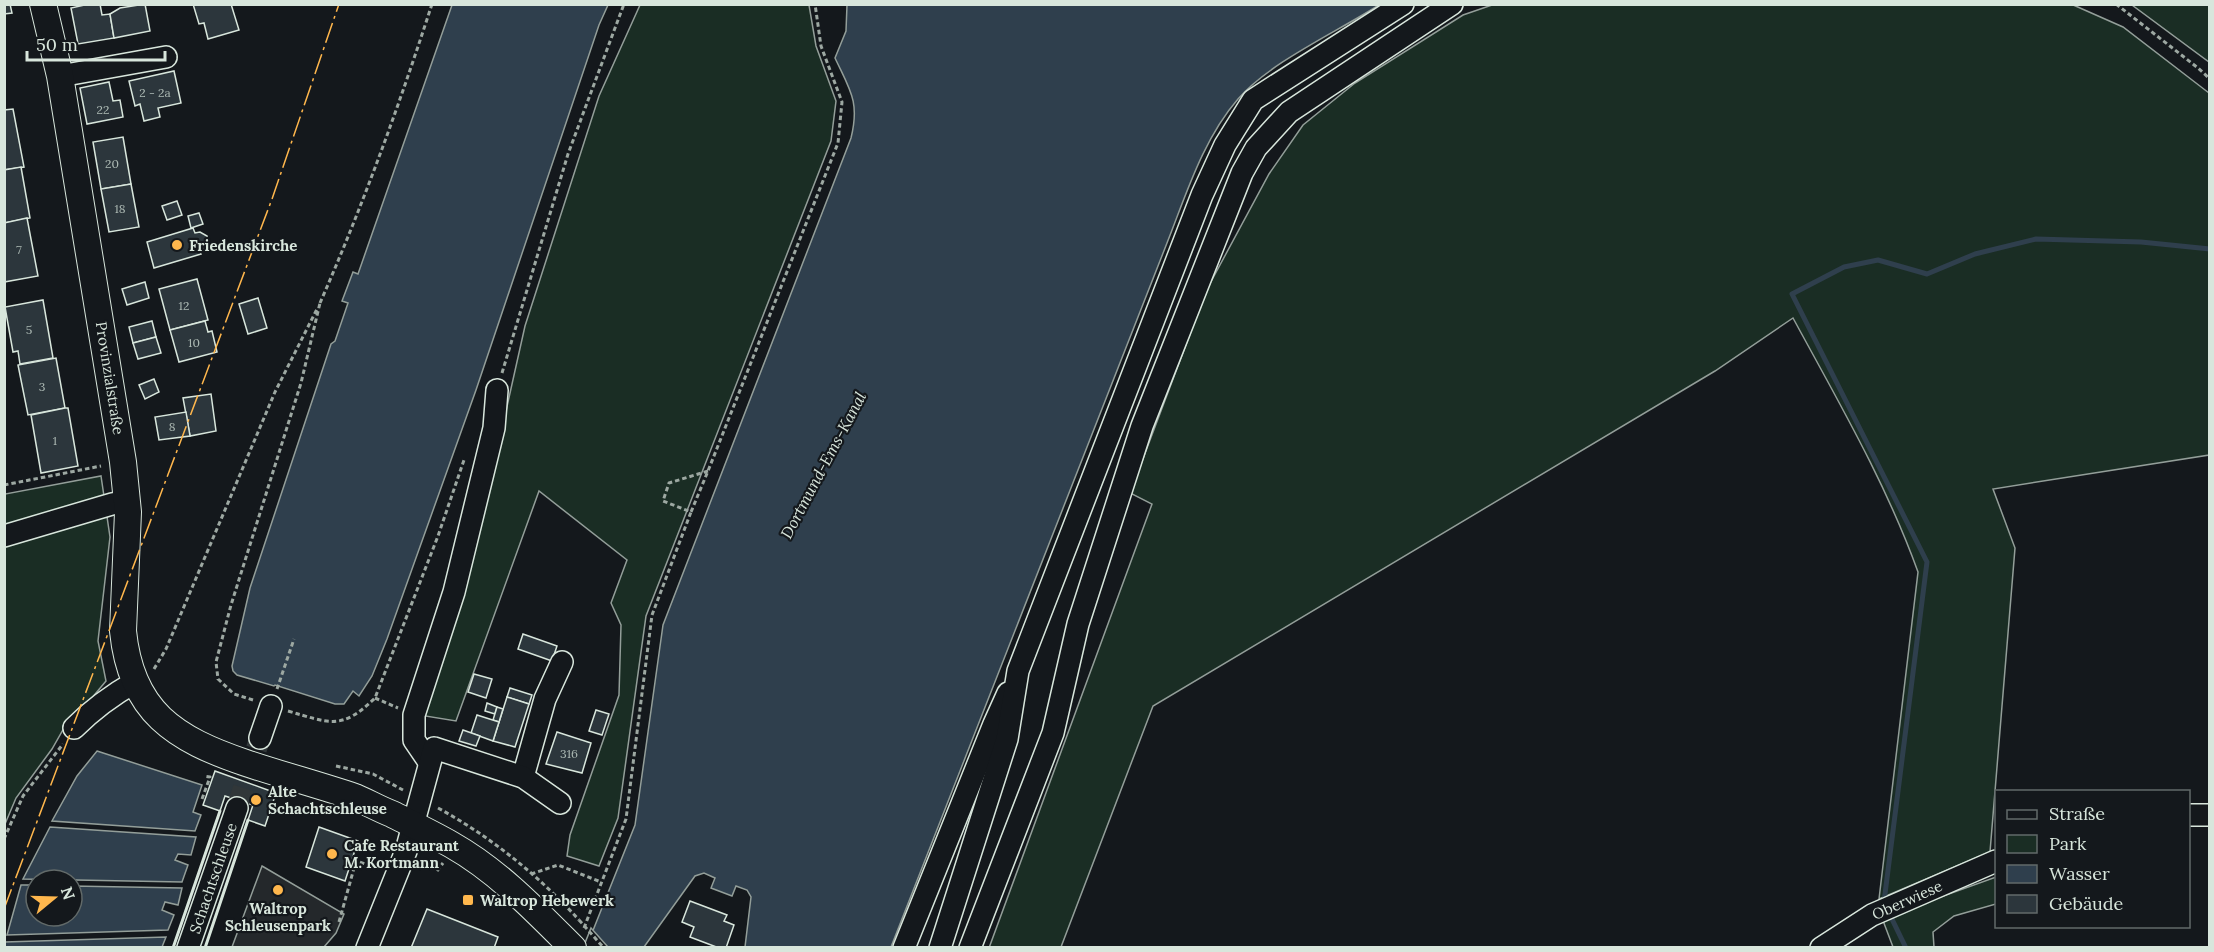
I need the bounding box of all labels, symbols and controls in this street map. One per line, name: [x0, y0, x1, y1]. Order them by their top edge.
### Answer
scale bar: [27, 24, 165, 62]
text: 50 m: [36, 33, 78, 56]
house number: 2 - 2a: [139, 85, 171, 100]
house number: 22: [97, 102, 109, 117]
house number: 20: [105, 156, 119, 171]
house number: 18: [114, 201, 126, 216]
place label: Friedenskirche: [189, 236, 297, 255]
marker: Friedenskirche: [170, 238, 184, 252]
house number: 7: [16, 242, 22, 257]
house number: 12: [179, 298, 189, 313]
street label: Provinzialstraße: [92, 320, 128, 436]
house number: 5: [26, 322, 32, 337]
house number: 10: [188, 335, 200, 350]
house number: 3: [39, 379, 46, 394]
water label: Dortmund-Ems-Kanal: [776, 388, 870, 542]
house number: 8: [169, 419, 176, 434]
house number: 1: [53, 433, 57, 448]
house number: 316: [560, 746, 578, 761]
place label: Alte Schachtschleuse: [268, 782, 387, 818]
legend: [1995, 790, 2190, 928]
marker: Alte Schachtschleuse: [249, 793, 263, 807]
text: Straße: [2049, 802, 2105, 825]
street label: Schachtschleuse: [185, 820, 241, 936]
text: Park: [2049, 832, 2087, 855]
place label: Cafe Restaurant M. Kortmann: [344, 836, 460, 872]
marker: Cafe Restaurant M. Kortmann: [325, 847, 339, 861]
text: Wasser: [2049, 862, 2110, 885]
north arrow: [24, 868, 84, 928]
street label: Oberwiese: [1869, 876, 1945, 924]
marker: Waltrop Schleusenpark: [271, 883, 285, 897]
text: N: [57, 884, 80, 902]
place label: Waltrop Hebewerk: [480, 891, 614, 910]
text: Gebäude: [2049, 892, 2124, 915]
marker: Waltrop Hebewerk: [461, 893, 475, 907]
place label: Waltrop Schleusenpark: [225, 899, 331, 935]

